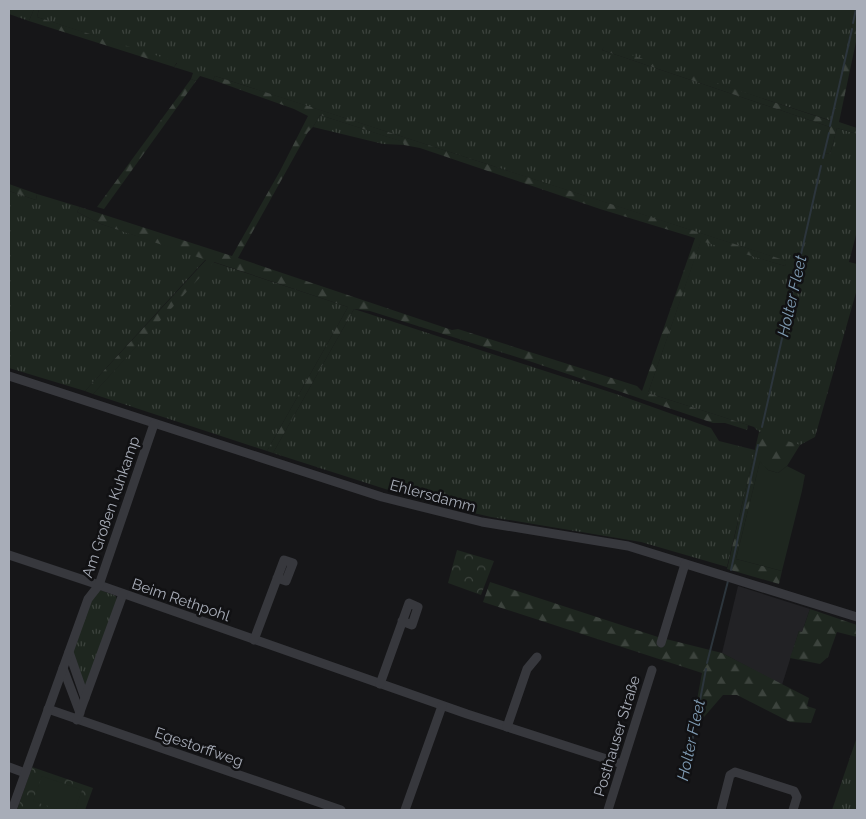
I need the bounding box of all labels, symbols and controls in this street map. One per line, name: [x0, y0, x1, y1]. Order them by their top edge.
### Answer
water label: Holter Fleet: [773, 253, 811, 338]
street label: Am Großen Kuhkamp: [78, 434, 144, 580]
street label: Ehlersdamm: [388, 476, 478, 516]
street label: Beim Rethpohl: [130, 575, 233, 626]
street label: Posthauser Straße: [590, 673, 644, 799]
water label: Holter Fleet: [673, 697, 709, 782]
street label: Egestorffweg: [153, 724, 245, 770]

